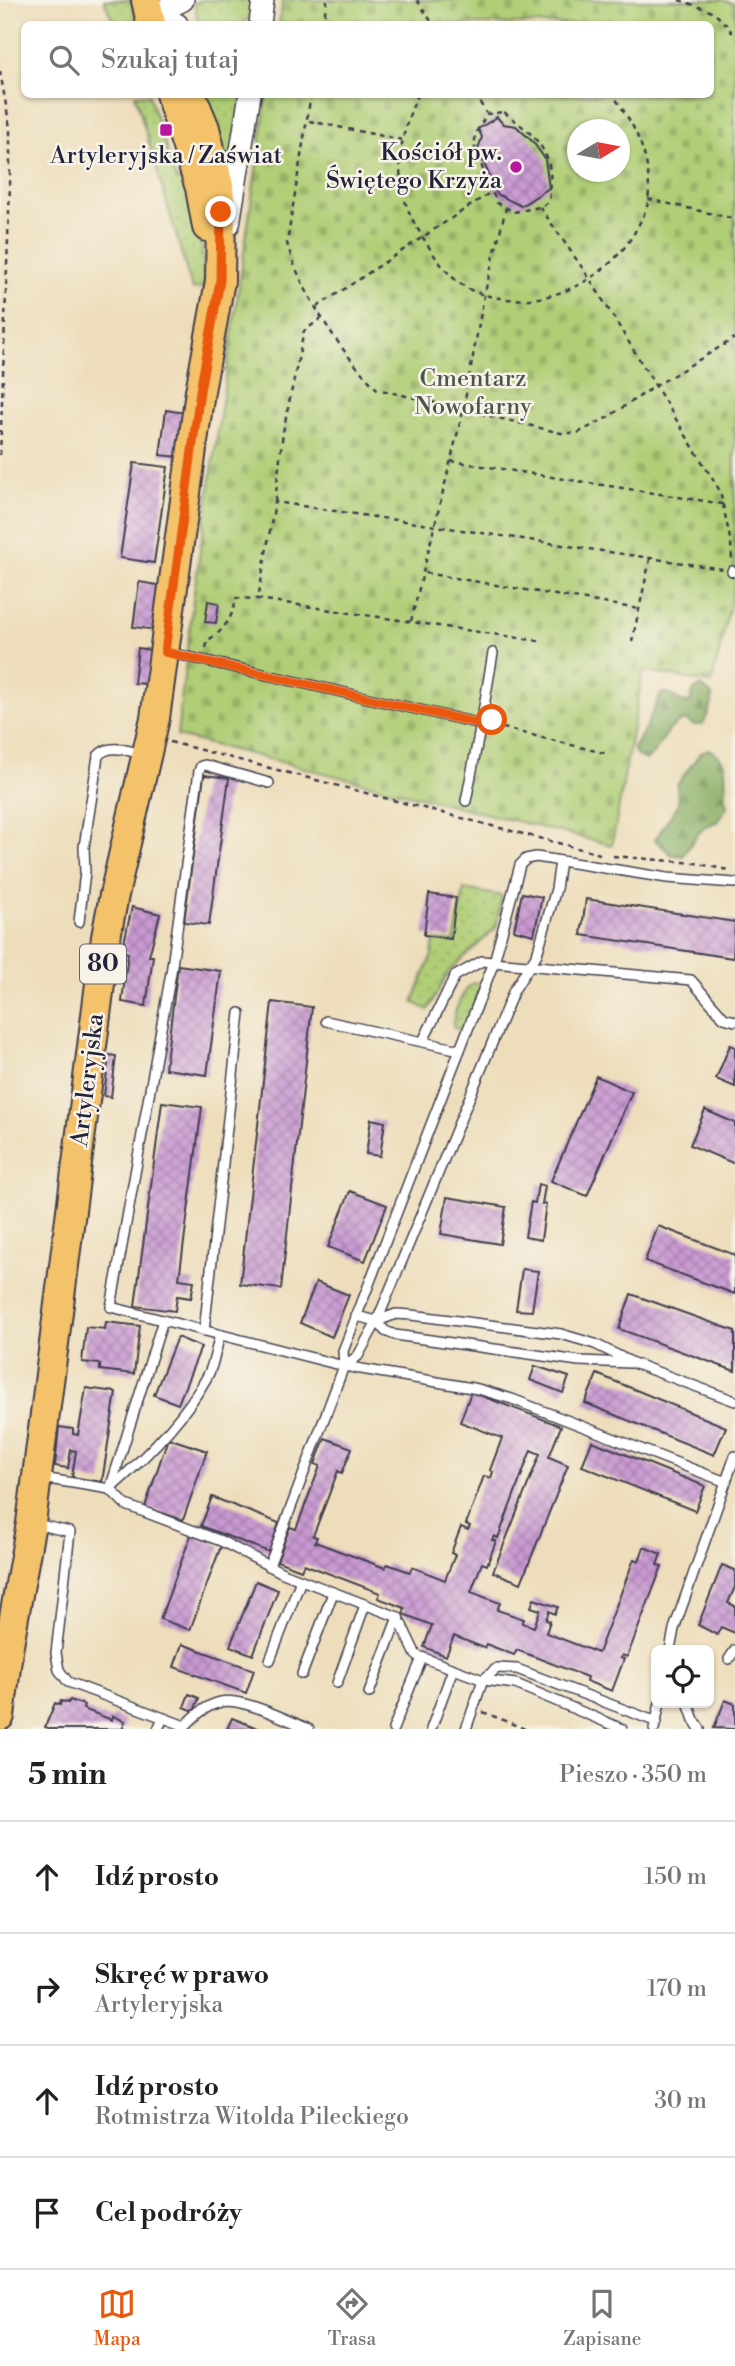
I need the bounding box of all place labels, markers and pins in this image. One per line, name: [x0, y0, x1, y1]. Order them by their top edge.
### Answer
marker: Artyleryjska / Zaświat: [158, 122, 174, 138]
place label: Kościół pw. Świętego Krzyża: [326, 138, 503, 196]
place label: Artyleryjska / Zaświat: [49, 141, 282, 171]
marker: Kościół pw. Świętego Krzyża: [508, 159, 524, 175]

